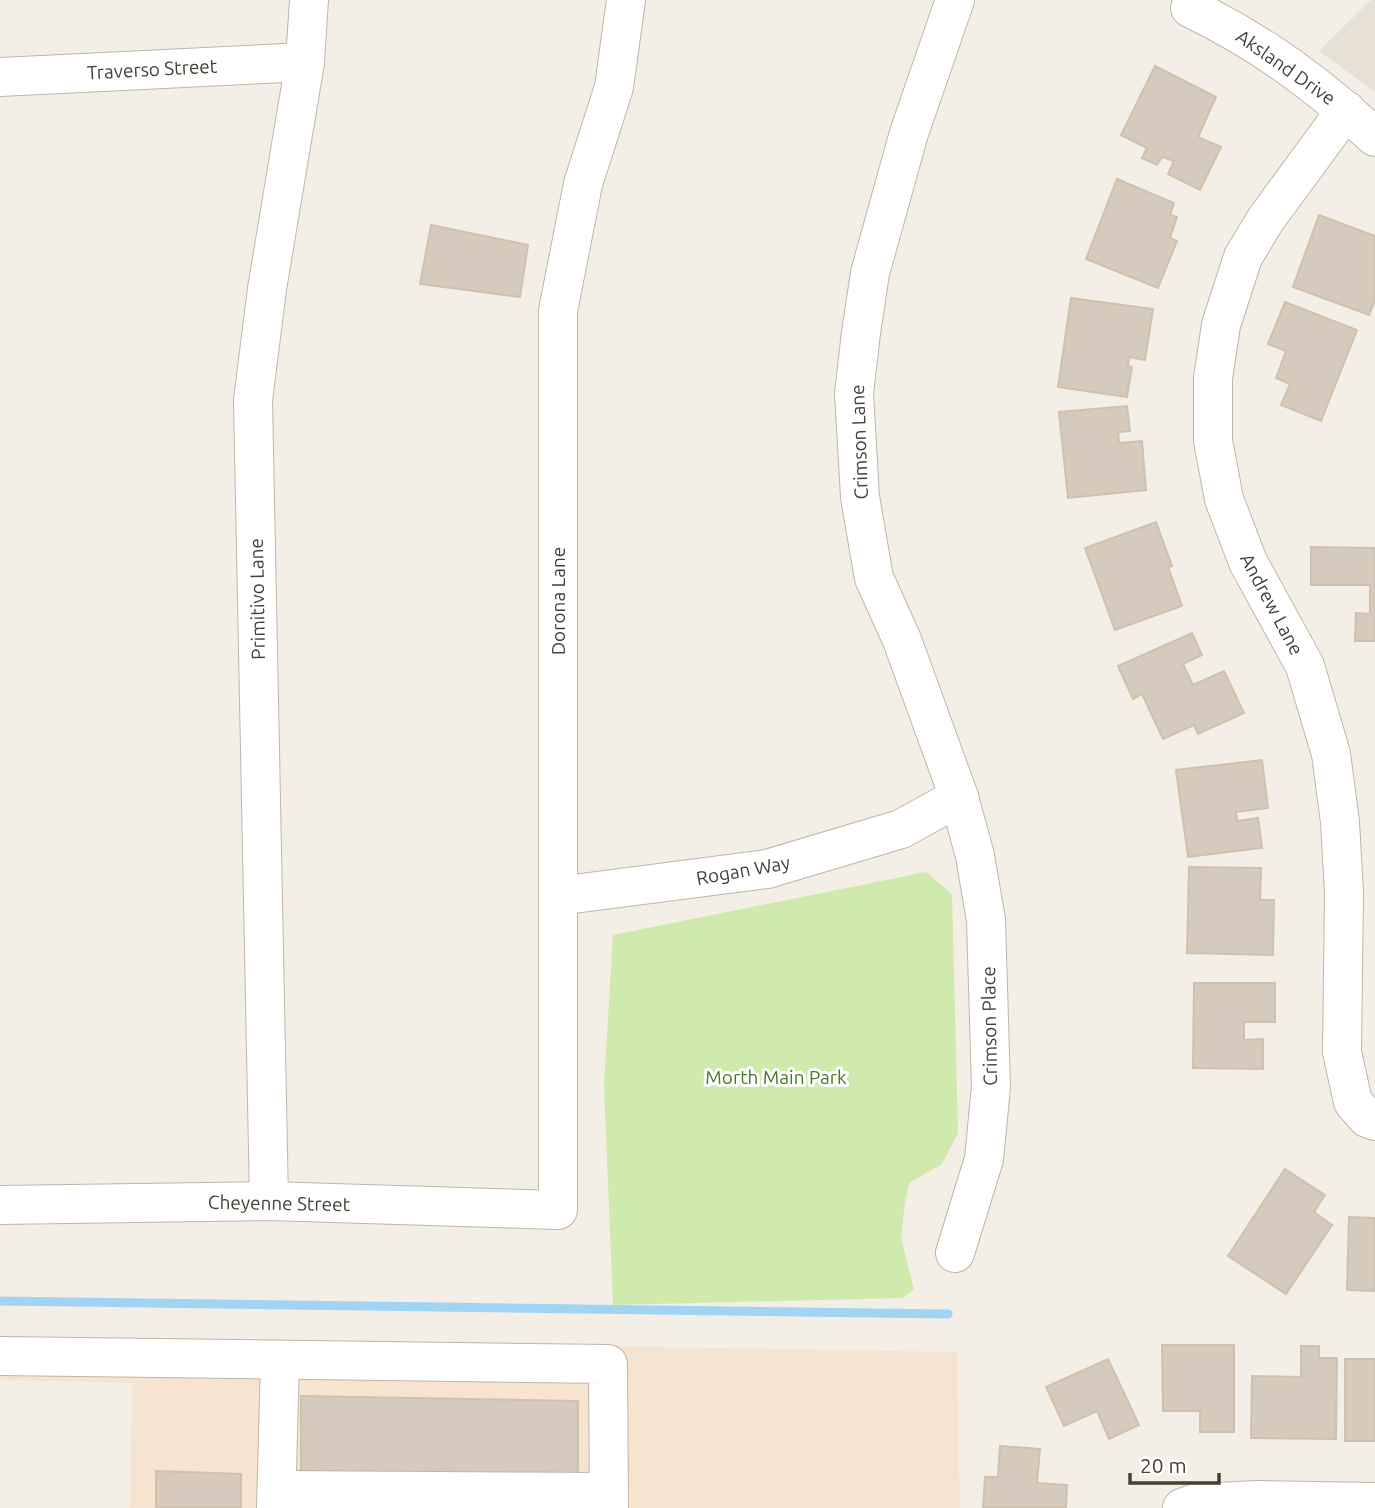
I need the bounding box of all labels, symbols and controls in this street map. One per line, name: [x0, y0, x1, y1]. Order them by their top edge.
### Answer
street label: Aksland Drive: [1232, 25, 1340, 109]
street label: Traverso Street: [86, 55, 218, 83]
street label: Crimson Lane: [846, 384, 872, 500]
street label: Primitivo Lane: [245, 538, 269, 660]
street label: Dorona Lane: [547, 547, 569, 655]
street label: Andrew Lane: [1236, 549, 1308, 659]
street label: Rogan Way: [694, 851, 792, 889]
street label: Crimson Place: [977, 966, 1001, 1086]
park label: Morth Main Park: [705, 1066, 847, 1088]
street label: Cheyenne Street: [208, 1191, 351, 1215]
scale bar: [1130, 1442, 1219, 1486]
text: 20 m: [1140, 1453, 1187, 1477]

